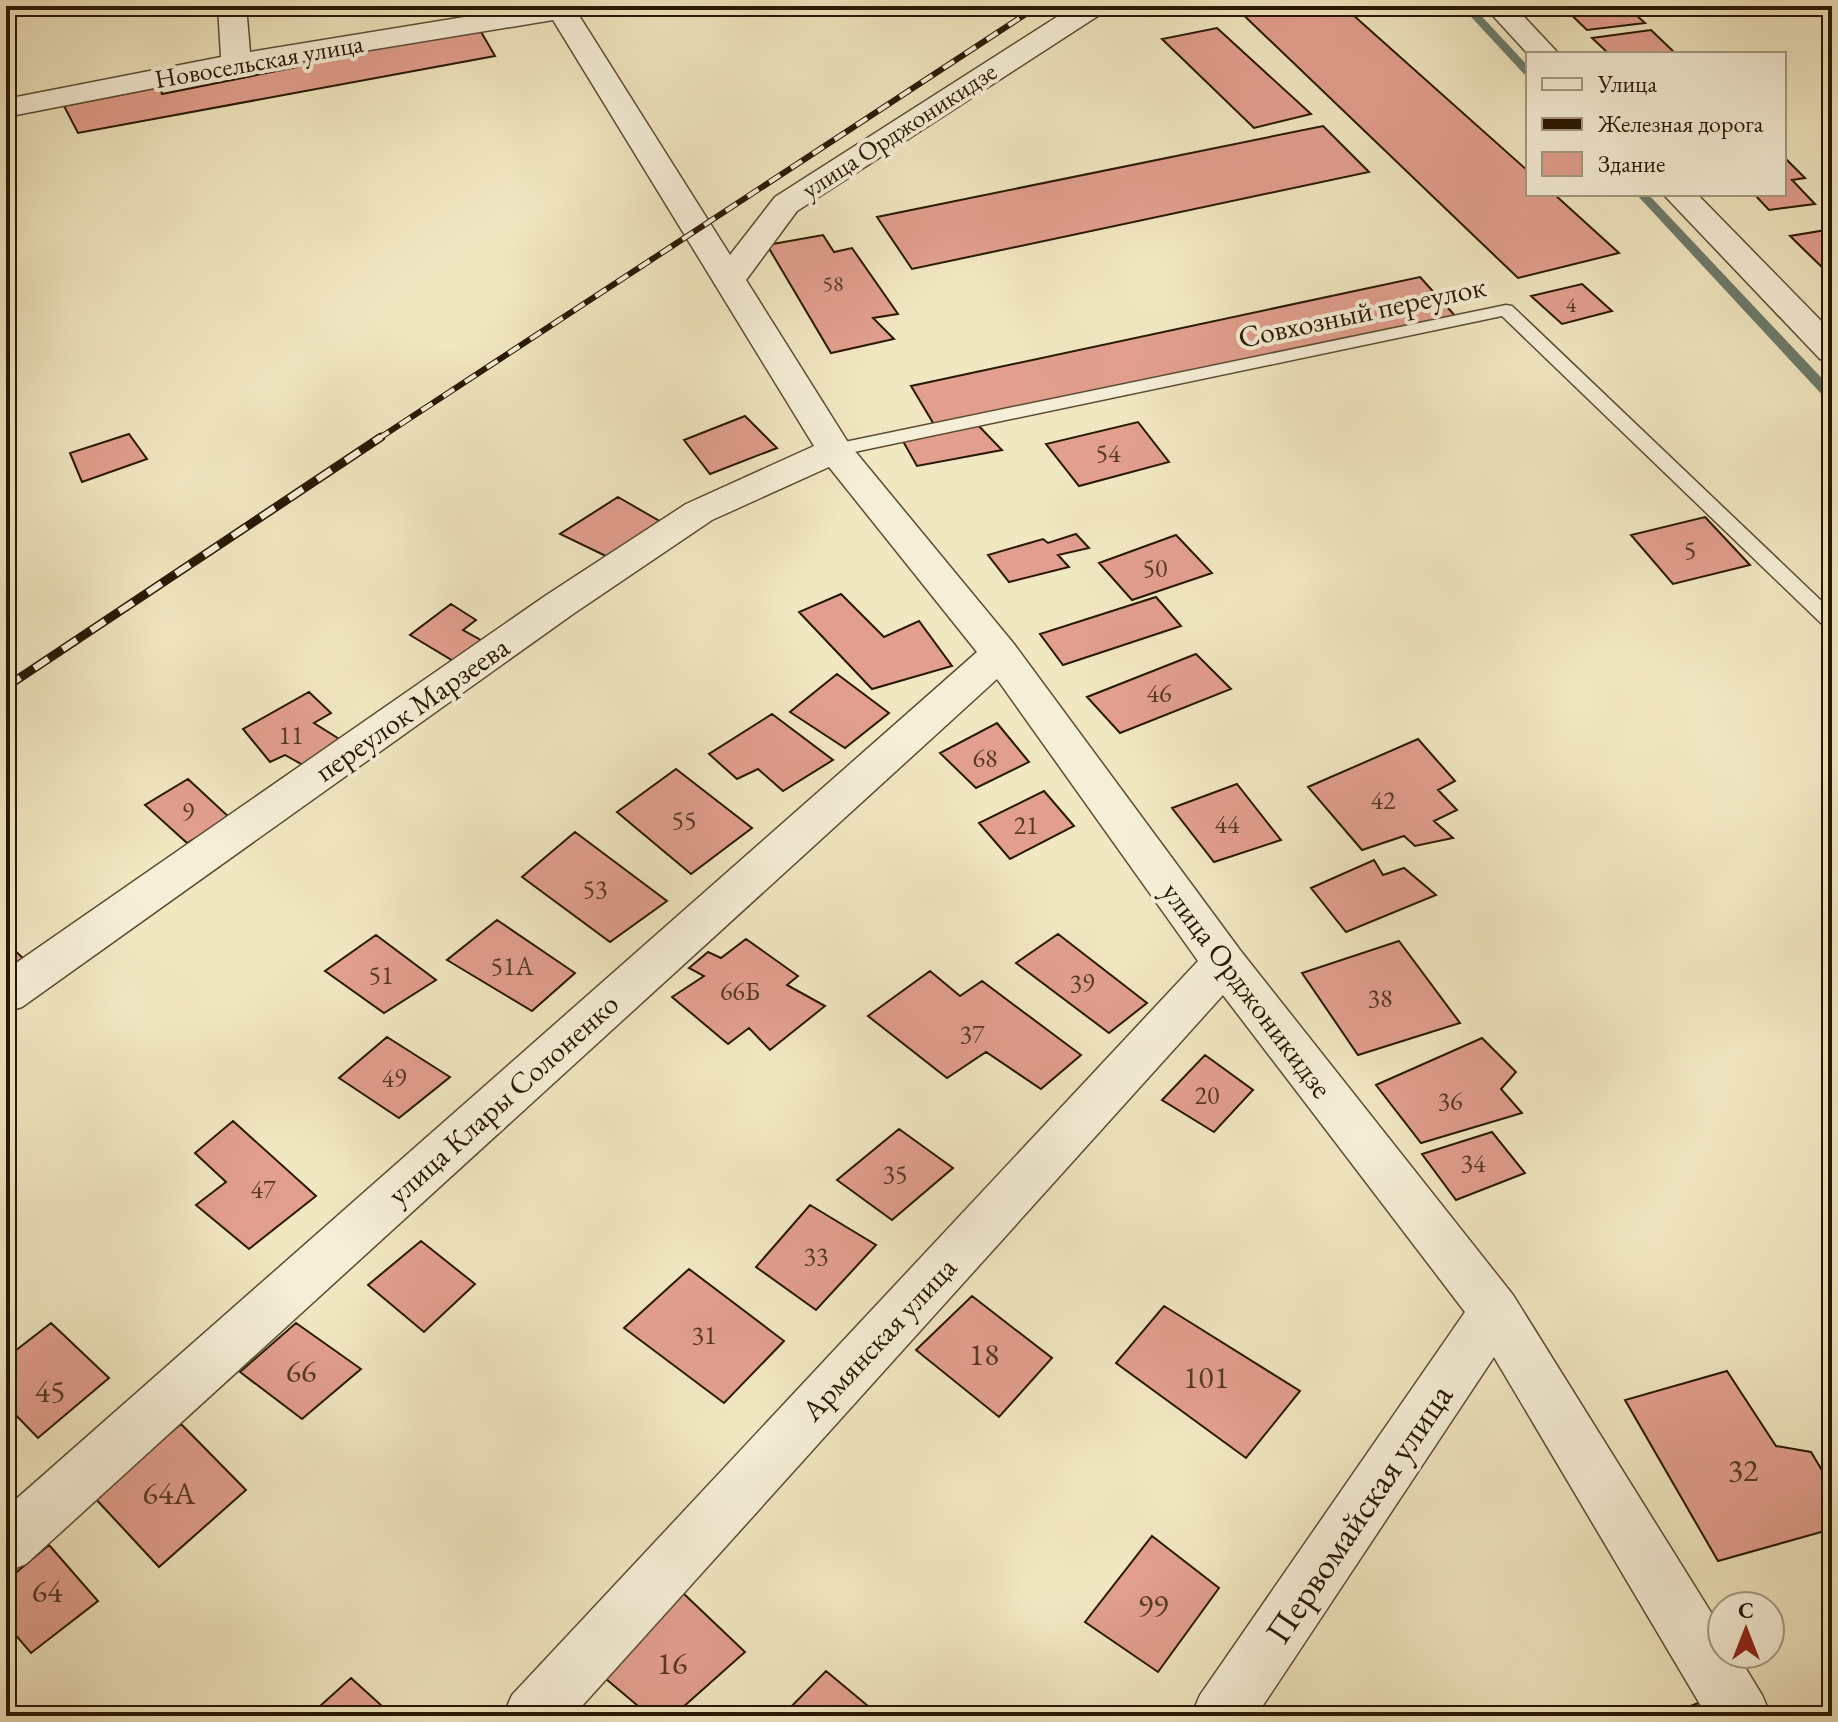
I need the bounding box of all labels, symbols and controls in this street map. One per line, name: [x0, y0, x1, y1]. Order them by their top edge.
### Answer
street label: Новосельская улица: [152, 26, 367, 96]
legend: [1526, 52, 1786, 196]
street label: улица Орджоникидзе: [795, 54, 1003, 206]
text: Улица: [1597, 68, 1657, 99]
text: Железная дорога: [1597, 108, 1764, 139]
text: Здание: [1598, 148, 1665, 179]
street label: Совхозный переулок: [1234, 266, 1489, 357]
house number: 58: [822, 269, 844, 298]
house number: 4: [1566, 290, 1577, 319]
house number: 54: [1096, 436, 1121, 470]
house number: 5: [1684, 533, 1696, 567]
house number: 50: [1143, 551, 1167, 585]
street label: переулок Марзеева: [307, 627, 517, 790]
house number: 46: [1147, 676, 1171, 710]
house number: 11: [279, 718, 303, 752]
house number: 68: [973, 741, 997, 775]
house number: 42: [1371, 783, 1396, 817]
house number: 9: [182, 795, 195, 829]
house number: 55: [672, 803, 696, 837]
house number: 44: [1215, 807, 1240, 841]
house number: 21: [1014, 808, 1038, 842]
house number: 53: [583, 872, 607, 906]
street label: улица Орджоникидзе: [1153, 874, 1342, 1106]
house number: 51А: [491, 949, 534, 983]
house number: 51: [369, 958, 393, 992]
house number: 39: [1070, 966, 1095, 1000]
house number: 66Б: [720, 974, 760, 1008]
house number: 38: [1368, 981, 1392, 1015]
street label: улица Клары Солоненко: [379, 984, 627, 1213]
house number: 37: [960, 1017, 985, 1051]
house number: 49: [382, 1061, 407, 1095]
house number: 20: [1195, 1078, 1219, 1112]
house number: 36: [1438, 1084, 1462, 1118]
house number: 34: [1461, 1146, 1486, 1180]
house number: 35: [883, 1157, 907, 1191]
house number: 47: [251, 1172, 276, 1206]
house number: 33: [804, 1239, 828, 1273]
street label: Армянская улица: [792, 1248, 965, 1430]
house number: 31: [692, 1318, 716, 1352]
house number: 18: [969, 1333, 999, 1375]
house number: 66: [286, 1350, 316, 1392]
house number: 101: [1183, 1356, 1229, 1398]
house number: 45: [35, 1370, 65, 1412]
street label: Первомайская улица: [1254, 1374, 1463, 1652]
house number: 32: [1728, 1449, 1759, 1491]
house number: 64А: [143, 1472, 196, 1514]
house number: 64: [32, 1570, 63, 1612]
house number: 99: [1138, 1584, 1168, 1626]
north arrow: [1706, 1590, 1786, 1670]
text: С: [1738, 1596, 1754, 1625]
house number: 16: [657, 1642, 687, 1684]

